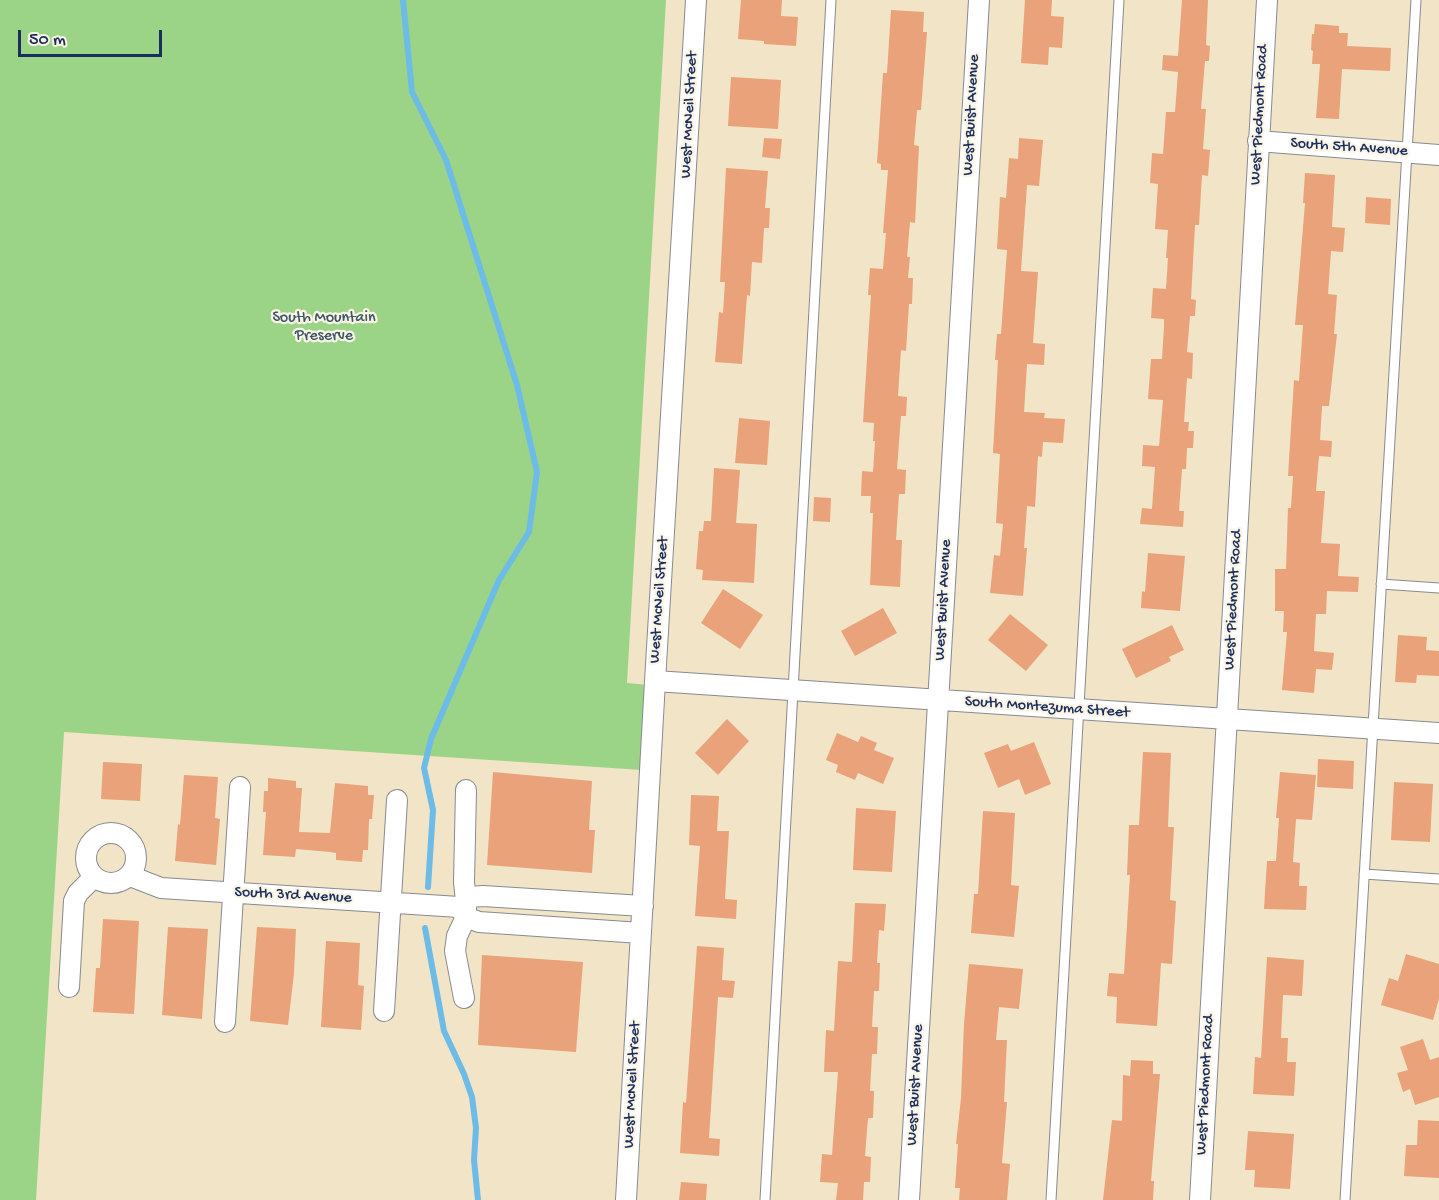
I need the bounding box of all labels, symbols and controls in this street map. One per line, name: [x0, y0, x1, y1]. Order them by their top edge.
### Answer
scale bar: [21, 18, 165, 56]
text: 50 m: [29, 30, 66, 51]
street label: West Piedmont Road: [1247, 44, 1273, 186]
street label: West McNeil Street: [677, 51, 703, 179]
street label: West Buist Avenue: [959, 54, 985, 176]
street label: South 5th Avenue: [1290, 134, 1408, 162]
park label: South Mountain Preserve: [272, 309, 376, 347]
street label: West Piedmont Road: [1221, 529, 1247, 671]
street label: West McNeil Street: [646, 536, 674, 664]
street label: West Buist Avenue: [931, 539, 957, 661]
street label: South Montezuma Street: [964, 693, 1130, 723]
street label: South 3rd Avenue: [234, 883, 352, 909]
street label: West Piedmont Road: [1193, 1014, 1219, 1156]
street label: West McNeil Street: [620, 1021, 646, 1149]
street label: West Buist Avenue: [903, 1024, 929, 1146]

